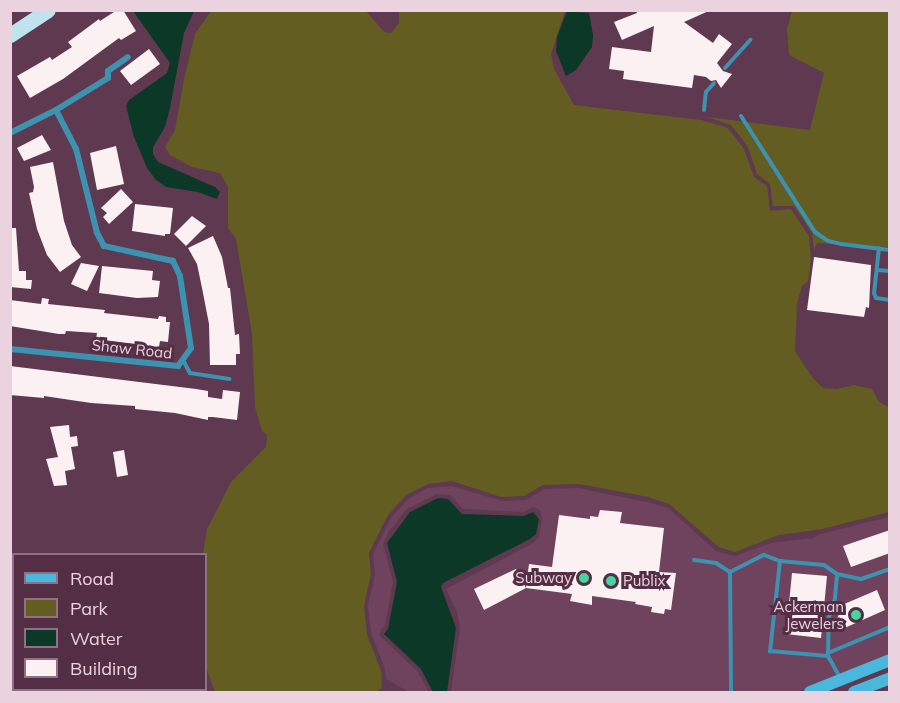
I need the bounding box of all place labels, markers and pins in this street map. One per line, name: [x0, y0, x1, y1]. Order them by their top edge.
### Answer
place label: Subway: [515, 569, 572, 587]
marker: Subway: [577, 571, 591, 585]
place label: Publix: [623, 572, 665, 590]
marker: Publix: [604, 574, 618, 588]
place label: Ackerman Jewelers: [774, 597, 844, 632]
marker: Ackerman Jewelers: [849, 608, 863, 622]

